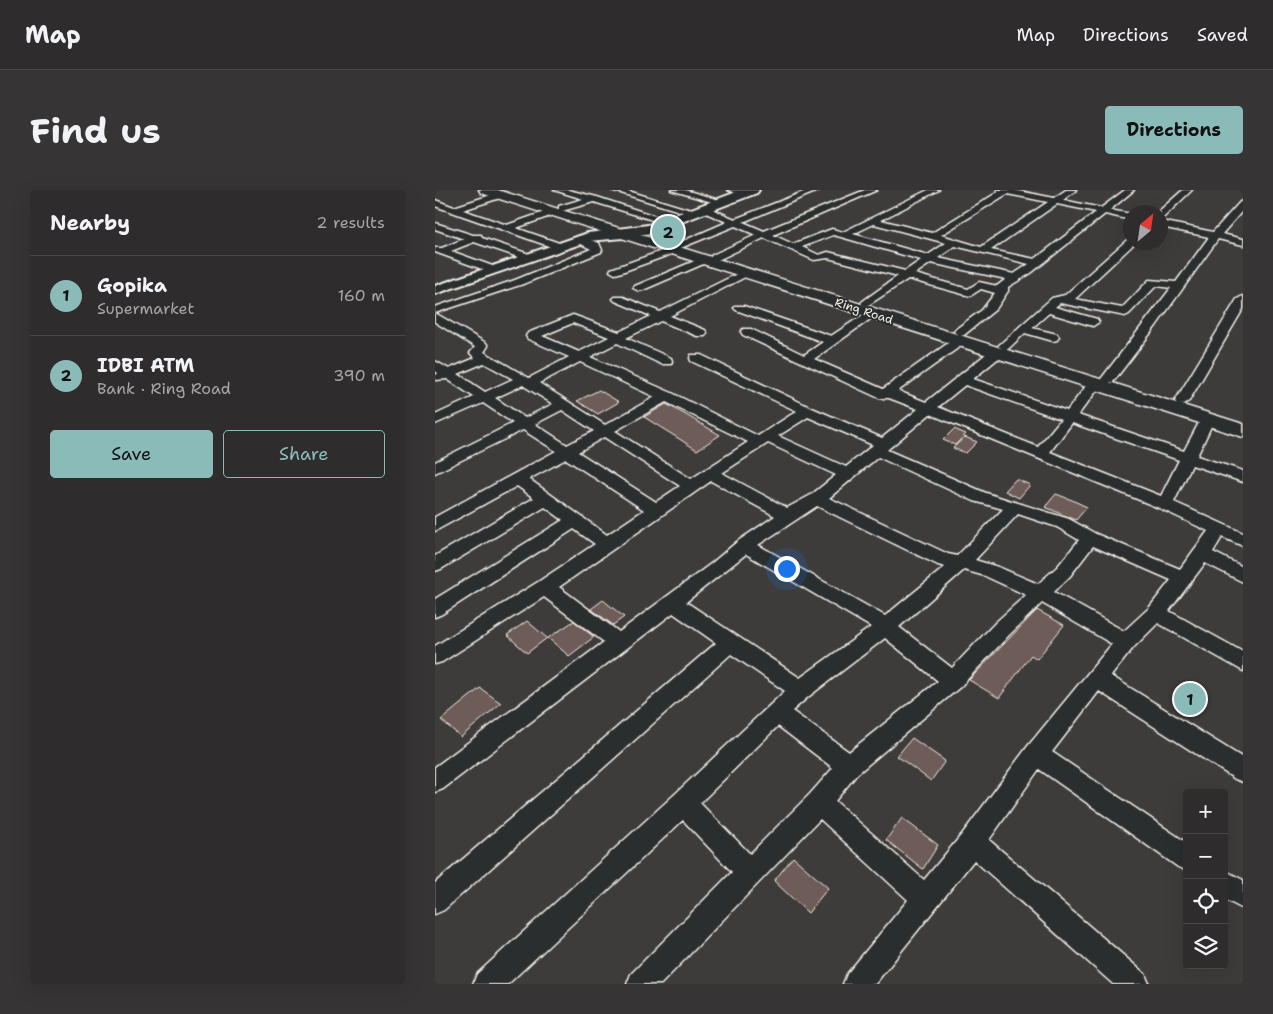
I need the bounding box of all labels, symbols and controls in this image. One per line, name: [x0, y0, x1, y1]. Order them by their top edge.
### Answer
text: Map: [25, 19, 81, 51]
text: Map: [1017, 23, 1055, 47]
text: Directions: [1083, 23, 1169, 47]
text: Saved: [1197, 23, 1248, 47]
button: Directions: [1105, 106, 1243, 154]
text: Find us: [30, 107, 161, 154]
north arrow: [1123, 205, 1168, 250]
text: Nearby: [50, 209, 130, 237]
text: 2 results: [316, 212, 385, 233]
pin: 2: [652, 213, 684, 251]
text: Gopika: [97, 273, 167, 298]
text: 1: [62, 285, 70, 306]
text: 160 m: [338, 285, 385, 306]
street label: Ring Road: [833, 294, 896, 328]
text: Supermarket: [97, 298, 194, 319]
text: IDBI ATM: [97, 353, 194, 378]
text: 2: [60, 365, 72, 386]
text: 390 m: [333, 365, 385, 386]
text: Bank · Ring Road: [97, 378, 231, 399]
button: Save: [50, 430, 213, 478]
button: Share: [223, 430, 385, 478]
your location: [774, 556, 800, 582]
pin: 1: [1174, 680, 1206, 718]
map controls: [1183, 789, 1228, 969]
button: +: [1183, 789, 1228, 834]
button: −: [1183, 834, 1228, 879]
button: locate: [1183, 879, 1228, 924]
button: layers: [1183, 924, 1228, 969]

